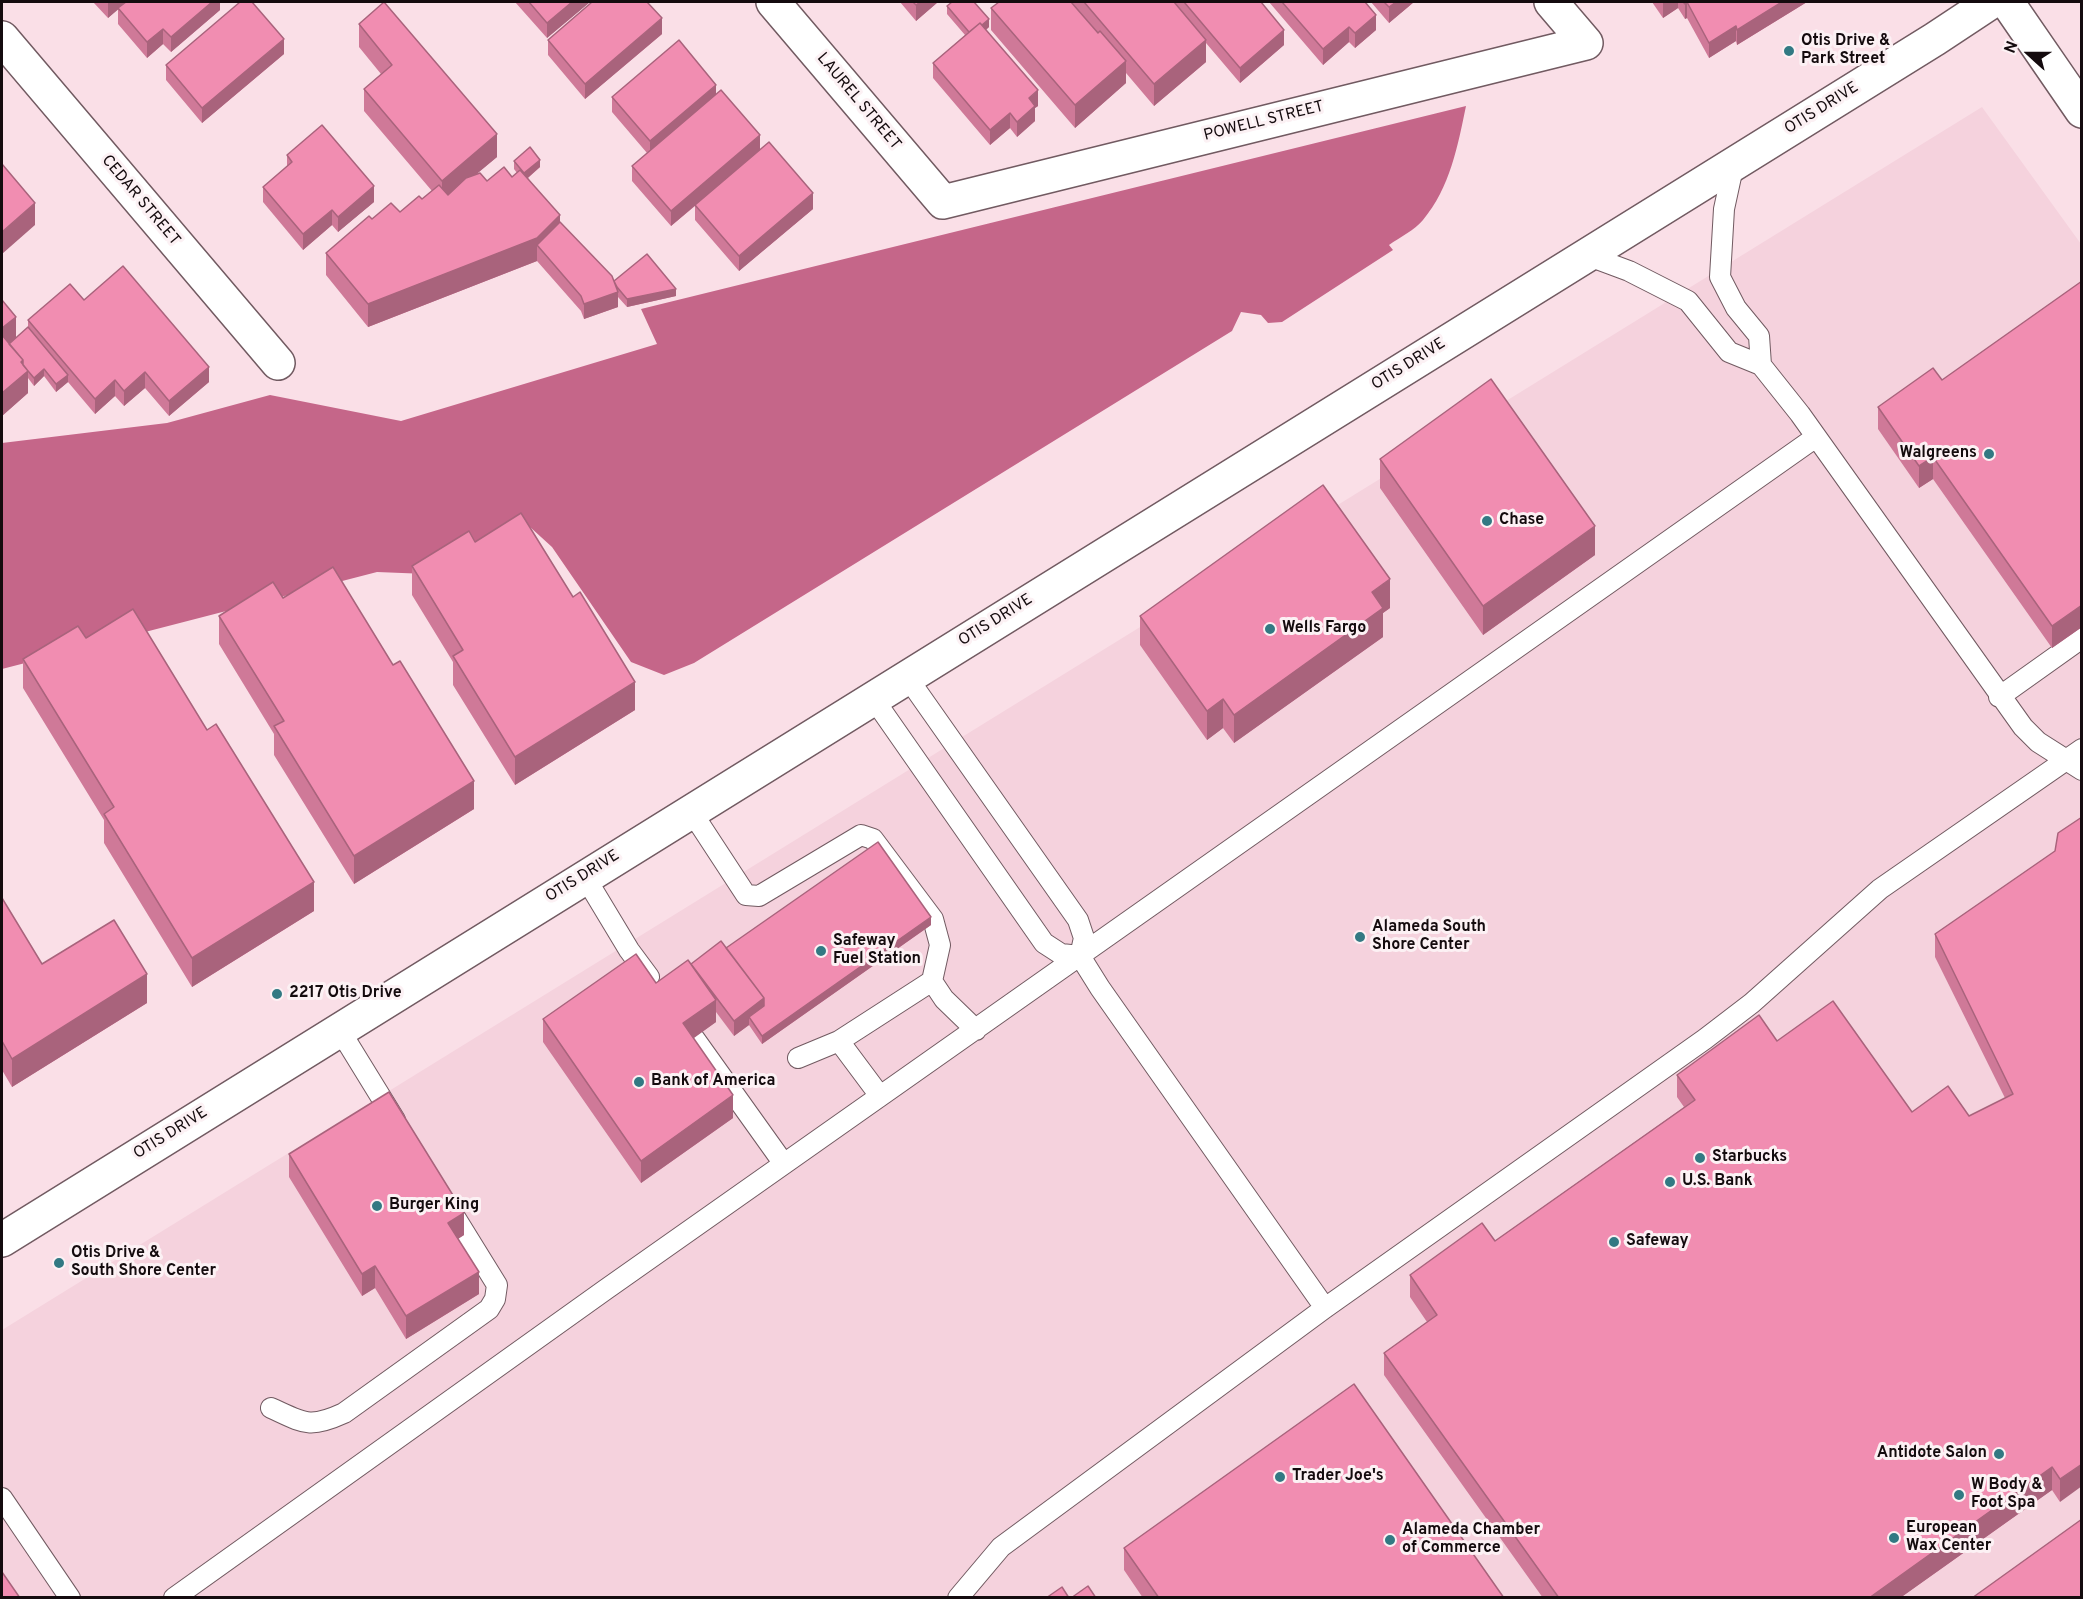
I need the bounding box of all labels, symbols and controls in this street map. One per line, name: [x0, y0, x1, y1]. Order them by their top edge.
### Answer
north arrow: [1999, 24, 2059, 84]
place label: Otis Drive & Park Street: [1801, 32, 1890, 70]
text: N: [2001, 39, 2024, 57]
marker: Otis Drive & Park Street: [1782, 44, 1796, 58]
street label: LAUREL STREET: [812, 50, 904, 154]
street label: OTIS DRIVE: [1781, 79, 1863, 139]
street label: POWELL STREET: [1202, 98, 1326, 146]
street label: CEDAR STREET: [97, 152, 183, 250]
street label: OTIS DRIVE: [1368, 335, 1450, 395]
place label: Walgreens: [1900, 444, 1977, 464]
marker: Walgreens: [1982, 447, 1996, 461]
place label: Chase: [1499, 511, 1544, 531]
marker: Chase: [1480, 514, 1494, 528]
street label: OTIS DRIVE: [955, 591, 1037, 651]
place label: Wells Fargo: [1282, 619, 1366, 639]
marker: Wells Fargo: [1263, 622, 1277, 636]
street label: OTIS DRIVE: [542, 847, 624, 907]
place label: Alameda South Shore Center: [1372, 918, 1486, 956]
marker: Alameda South Shore Center: [1353, 930, 1367, 944]
place label: Safeway Fuel Station: [833, 932, 921, 970]
marker: Safeway Fuel Station: [814, 944, 828, 958]
place label: 2217 Otis Drive: [289, 984, 402, 1004]
marker: 2217 Otis Drive: [270, 987, 284, 1001]
place label: Bank of America: [651, 1072, 775, 1092]
marker: Bank of America: [632, 1075, 646, 1089]
street label: OTIS DRIVE: [130, 1104, 212, 1164]
place label: Starbucks: [1712, 1148, 1787, 1168]
marker: Starbucks: [1693, 1151, 1707, 1165]
place label: U.S. Bank: [1682, 1172, 1753, 1192]
marker: U.S. Bank: [1663, 1175, 1677, 1189]
place label: Burger King: [389, 1196, 479, 1216]
marker: Burger King: [370, 1199, 384, 1213]
place label: Safeway: [1626, 1232, 1689, 1252]
marker: Safeway: [1607, 1235, 1621, 1249]
place label: Otis Drive & South Shore Center: [71, 1244, 216, 1282]
marker: Otis Drive & South Shore Center: [52, 1256, 66, 1270]
place label: Antidote Salon: [1877, 1444, 1987, 1464]
marker: Antidote Salon: [1992, 1447, 2006, 1461]
place label: Trader Joe's: [1292, 1467, 1384, 1487]
marker: Trader Joe's: [1273, 1470, 1287, 1484]
place label: W Body & Foot Spa: [1971, 1476, 2043, 1514]
marker: W Body & Foot Spa: [1952, 1488, 1966, 1502]
place label: European Wax Center: [1906, 1519, 1991, 1557]
place label: Alameda Chamber of Commerce: [1402, 1521, 1540, 1559]
marker: European Wax Center: [1887, 1531, 1901, 1545]
marker: Alameda Chamber of Commerce: [1383, 1533, 1397, 1547]

